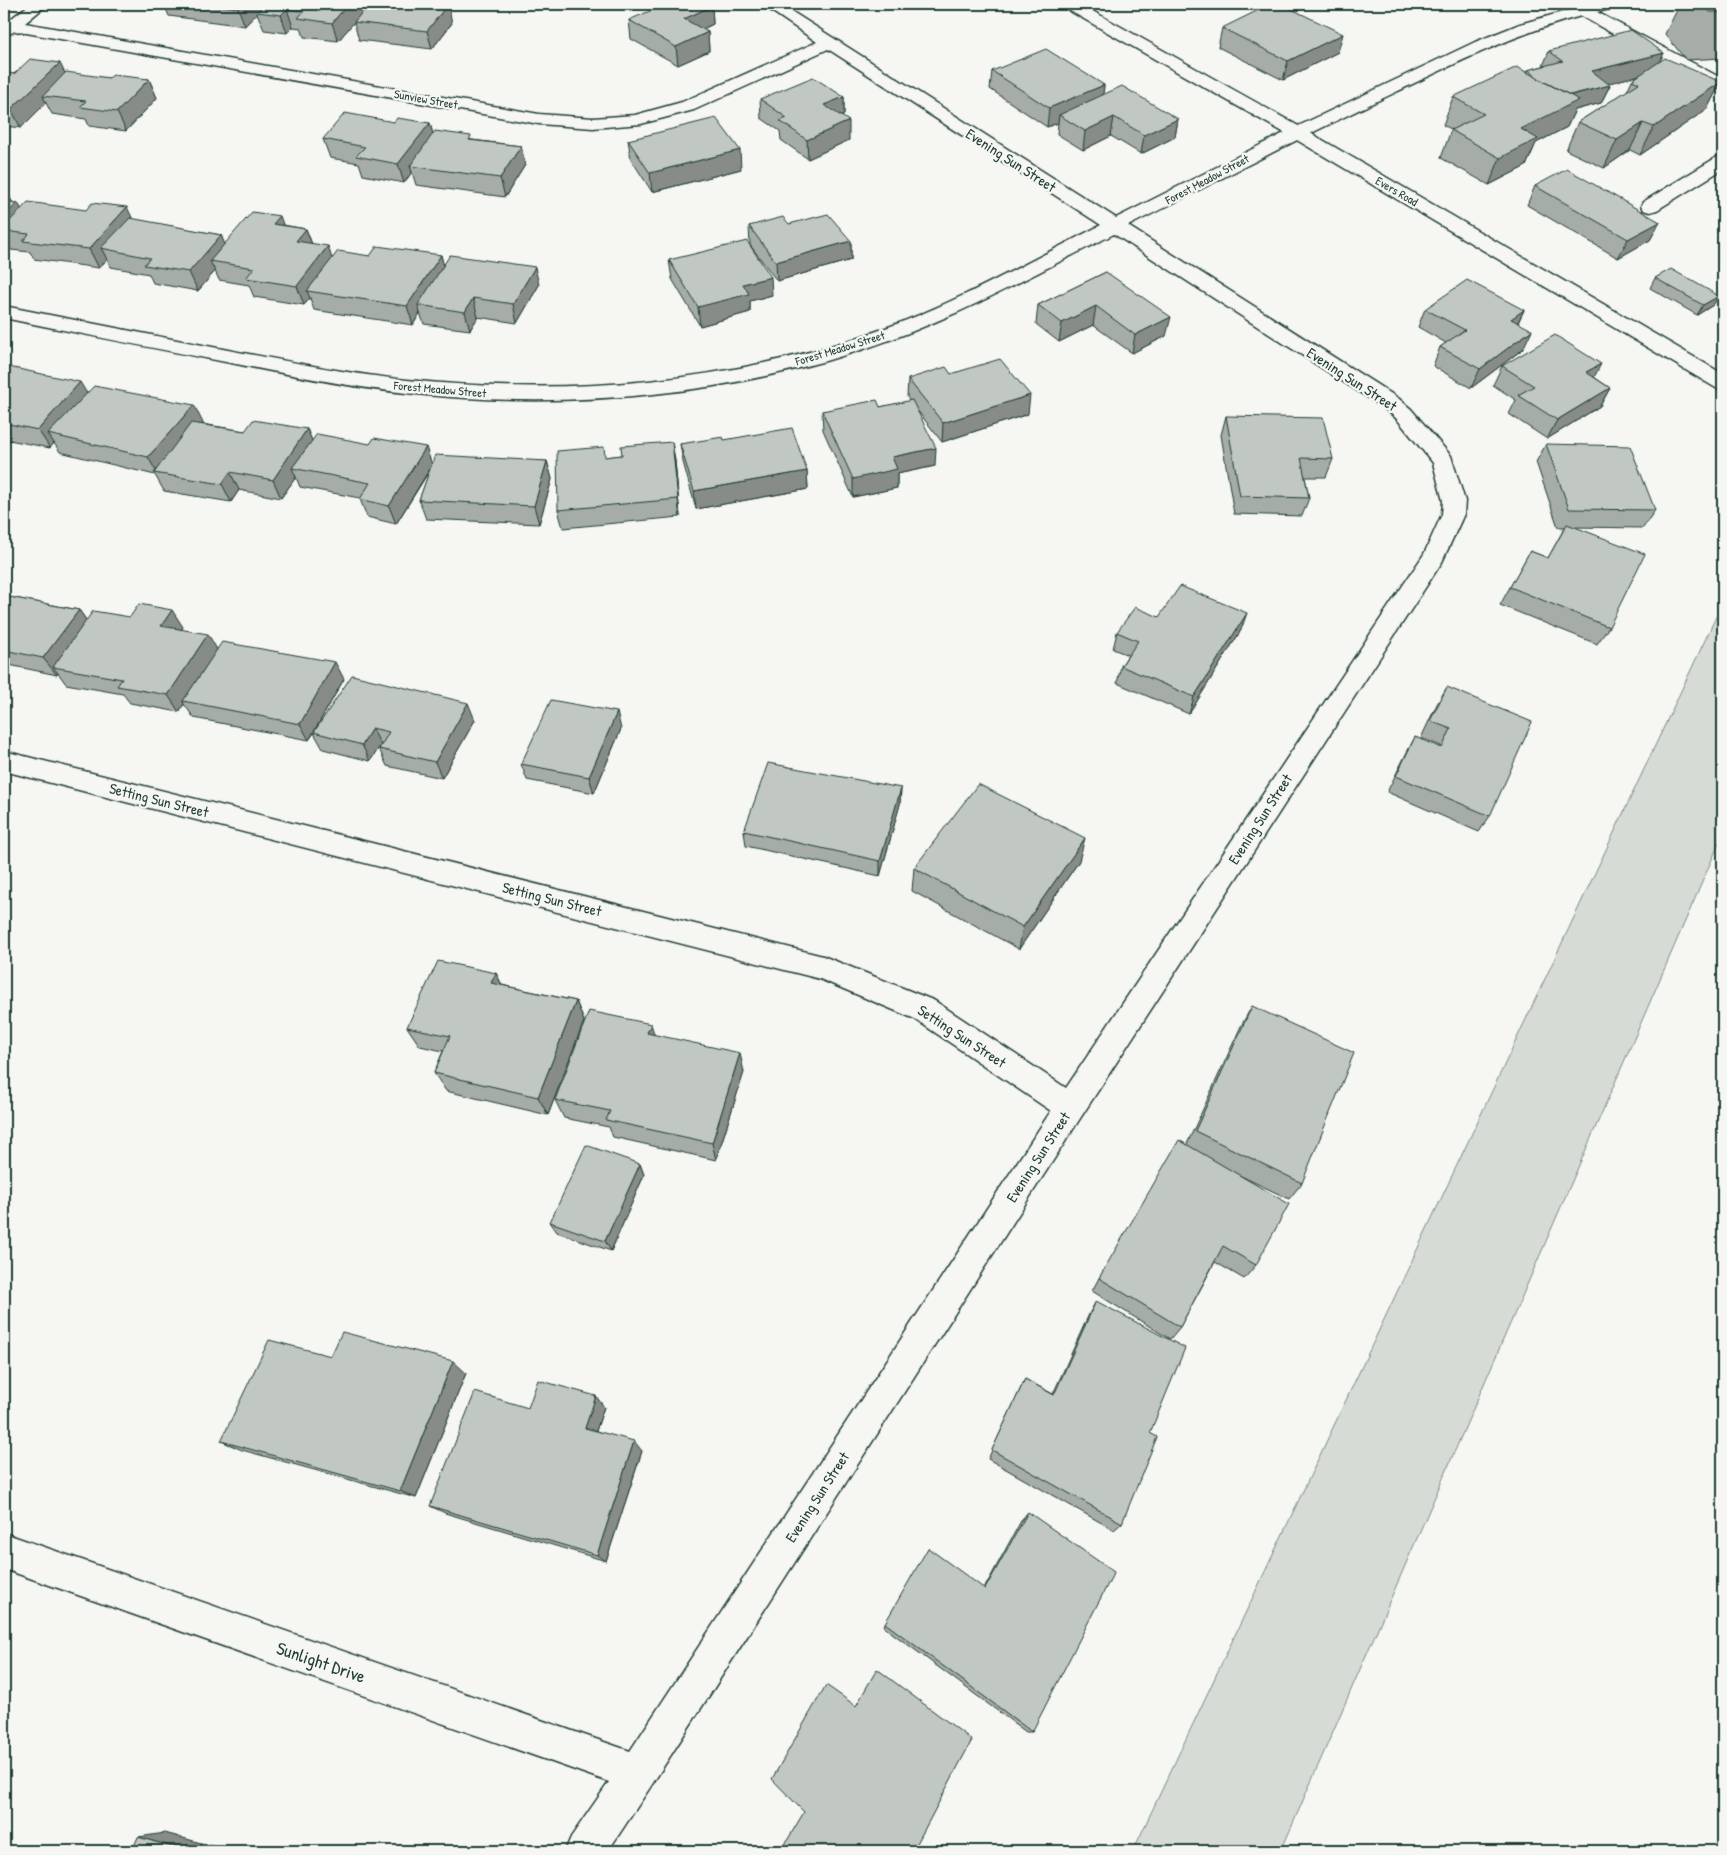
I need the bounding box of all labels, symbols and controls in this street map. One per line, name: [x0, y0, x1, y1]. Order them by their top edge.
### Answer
street label: Sunview Street: [393, 85, 460, 113]
street label: Evening Sun Street: [962, 123, 1061, 197]
street label: Forest Meadow Street: [1161, 149, 1253, 209]
street label: Evers Road: [1373, 172, 1422, 210]
street label: Forest Meadow Street: [792, 326, 888, 370]
street label: Evening Sun Street: [1303, 342, 1402, 416]
street label: Forest Meadow Street: [392, 376, 488, 402]
street label: Evening Sun Street: [1223, 769, 1297, 868]
street label: Setting Sun Street: [107, 778, 212, 823]
street label: Setting Sun Street: [500, 877, 605, 922]
street label: Setting Sun Street: [914, 1000, 1011, 1073]
street label: Evening Sun Street: [1001, 1107, 1075, 1206]
street label: Evening Sun Street: [780, 1447, 854, 1546]
street label: Sunlight Drive: [273, 1635, 369, 1689]

